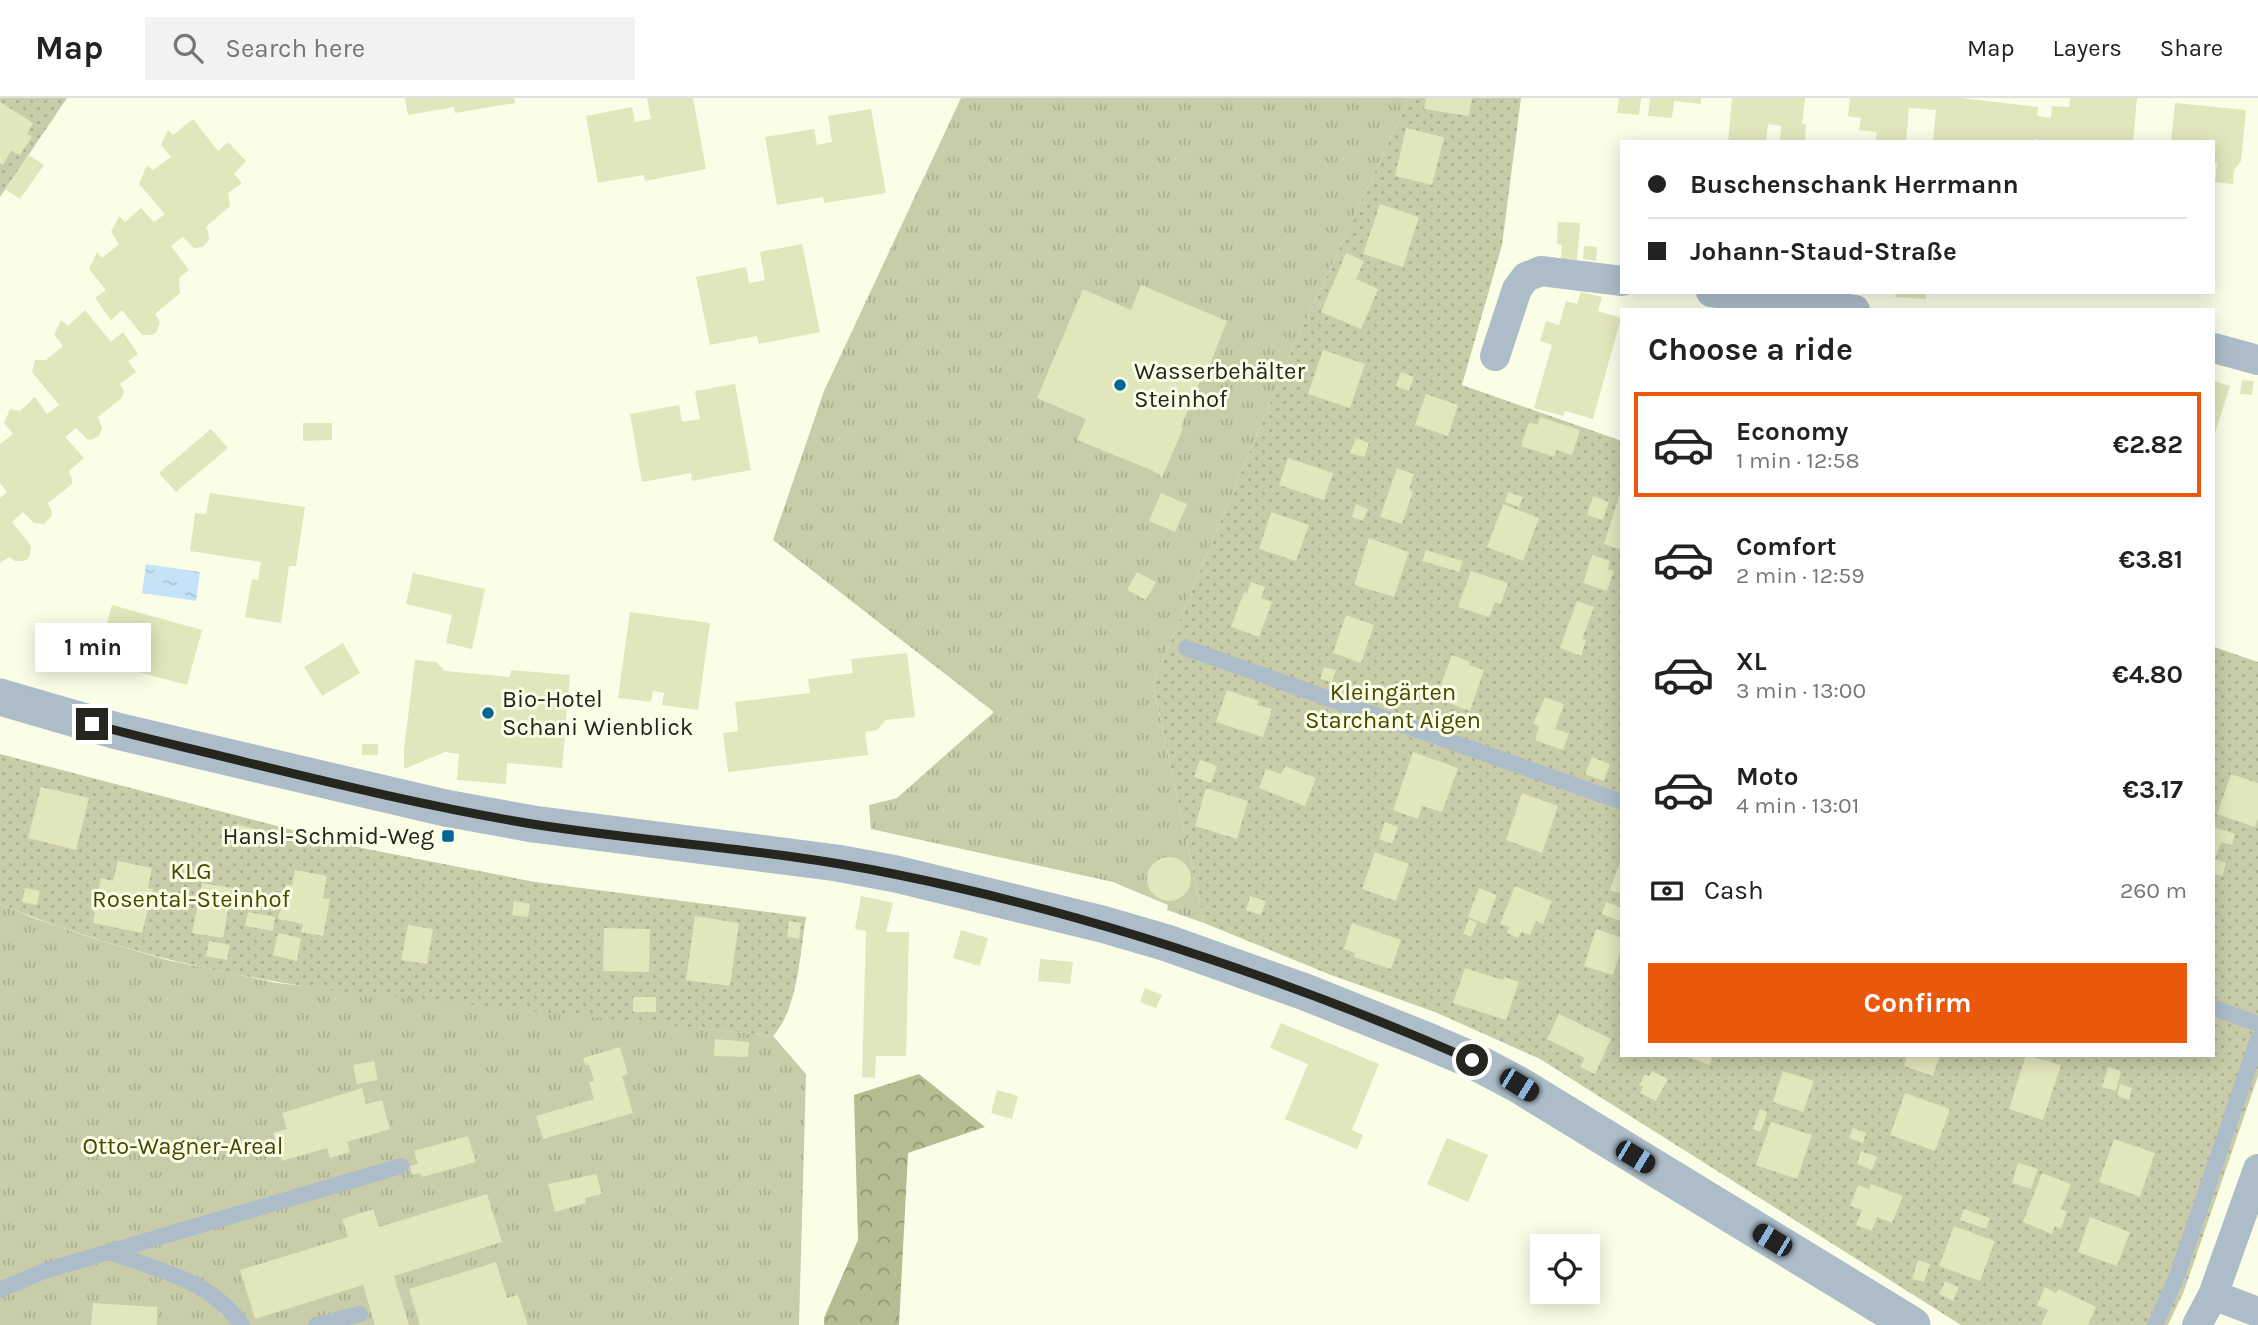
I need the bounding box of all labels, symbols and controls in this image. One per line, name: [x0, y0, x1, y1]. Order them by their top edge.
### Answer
search box: [145, 17, 635, 80]
text: Map: [35, 29, 103, 67]
icon: search: [169, 29, 207, 67]
text: Search here: [225, 33, 365, 64]
text: Map: [1967, 34, 2015, 62]
text: Layers: [2053, 34, 2122, 62]
text: Share: [2160, 34, 2223, 62]
text: Buschenschank Herrmann: [1690, 169, 2019, 200]
text: Johann-Staud-Straße: [1690, 236, 1957, 267]
text: Choose a ride: [1648, 331, 1853, 368]
place label: Wasserbehälter Steinhof: [1134, 357, 1305, 413]
marker: Wasserbehälter Steinhof: [1112, 377, 1128, 393]
icon: car: [1652, 413, 1715, 476]
text: Economy: [1736, 416, 1848, 447]
text: €2.82: [2113, 429, 2183, 460]
text: 1 min · 12:58: [1736, 447, 1860, 474]
icon: car: [1652, 528, 1715, 591]
text: Comfort: [1736, 531, 1837, 562]
text: €3.81: [2119, 544, 2183, 575]
text: 2 min · 12:59: [1736, 562, 1865, 589]
callout: 1 min: [34, 622, 150, 672]
text: 1 min: [64, 634, 122, 661]
icon: car: [1652, 643, 1715, 706]
text: XL: [1736, 646, 1767, 677]
text: €4.80: [2112, 659, 2183, 690]
text: 3 min · 13:00: [1736, 677, 1866, 704]
park label: Kleingärten Starchant Aigen: [1305, 678, 1481, 734]
place label: Bio-Hotel Schani Wienblick: [502, 685, 693, 741]
marker: Bio-Hotel Schani Wienblick: [480, 705, 496, 721]
route end: [76, 708, 108, 740]
icon: car: [1652, 758, 1715, 821]
text: Moto: [1736, 761, 1798, 792]
text: €3.17: [2123, 774, 2183, 805]
text: 4 min · 13:01: [1736, 792, 1859, 819]
place label: Hansl-Schmid-Weg: [222, 822, 434, 850]
marker: Hansl-Schmid-Weg: [440, 828, 456, 844]
park label: KLG Rosental-Steinhof: [92, 857, 291, 913]
icon: cash: [1648, 872, 1686, 910]
text: Cash: [1704, 875, 1764, 906]
text: 260 m: [2120, 877, 2187, 904]
button: Confirm: [1648, 963, 2187, 1043]
route start: [1456, 1044, 1488, 1076]
car: [1496, 1065, 1543, 1105]
park label: Otto-Wagner-Areal: [82, 1132, 284, 1160]
car: [1612, 1137, 1659, 1177]
car: [1749, 1220, 1796, 1260]
map controls: [1530, 1234, 1600, 1304]
button: locate: [1530, 1234, 1600, 1304]

